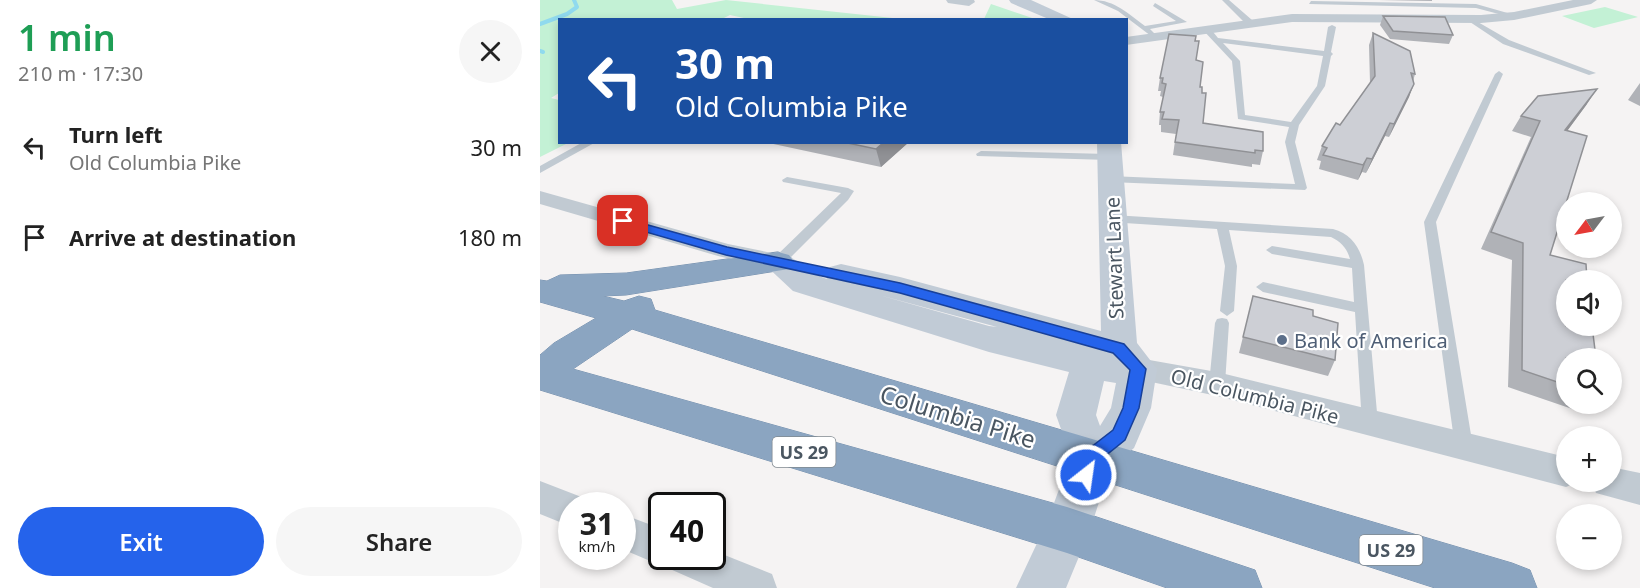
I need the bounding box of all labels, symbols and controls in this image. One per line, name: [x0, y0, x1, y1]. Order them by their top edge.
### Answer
text: 1 min: [18, 13, 116, 62]
button: close: [459, 20, 522, 83]
text: 30 m: [675, 34, 775, 91]
icon: left: [576, 42, 654, 120]
text: 210 m · 17:30: [18, 60, 143, 87]
text: Old Columbia Pike: [675, 88, 908, 125]
text: Turn left: [69, 119, 163, 149]
icon: left: [18, 131, 51, 164]
text: 30 m: [471, 132, 522, 162]
text: Old Columbia Pike: [69, 149, 241, 176]
north arrow: [1556, 192, 1622, 258]
map controls: [1556, 192, 1622, 570]
pin: [597, 195, 648, 246]
street label: Stewart Lane: [1098, 197, 1130, 319]
icon: arrive: [606, 204, 639, 237]
icon: arrive: [18, 221, 51, 254]
text: Arrive at destination: [69, 222, 296, 252]
text: 180 m: [458, 222, 522, 252]
button: sound: [1556, 270, 1622, 336]
place label: Bank of America: [1294, 327, 1448, 354]
marker: Bank of America: [1275, 333, 1289, 347]
button: search: [1556, 348, 1622, 414]
street label: Old Columbia Pike: [1168, 362, 1342, 430]
street label: Columbia Pike: [876, 377, 1040, 455]
button: +: [1556, 426, 1622, 492]
road number: US 29: [772, 437, 836, 467]
position arrow: [1054, 443, 1118, 507]
speed limit sign: 40: [648, 492, 726, 570]
text: 31: [580, 503, 614, 544]
button: −: [1556, 504, 1622, 570]
button: Exit: [18, 507, 264, 576]
button: Share: [276, 507, 522, 576]
road number: US 29: [1360, 535, 1422, 565]
text: km/h: [579, 536, 615, 556]

